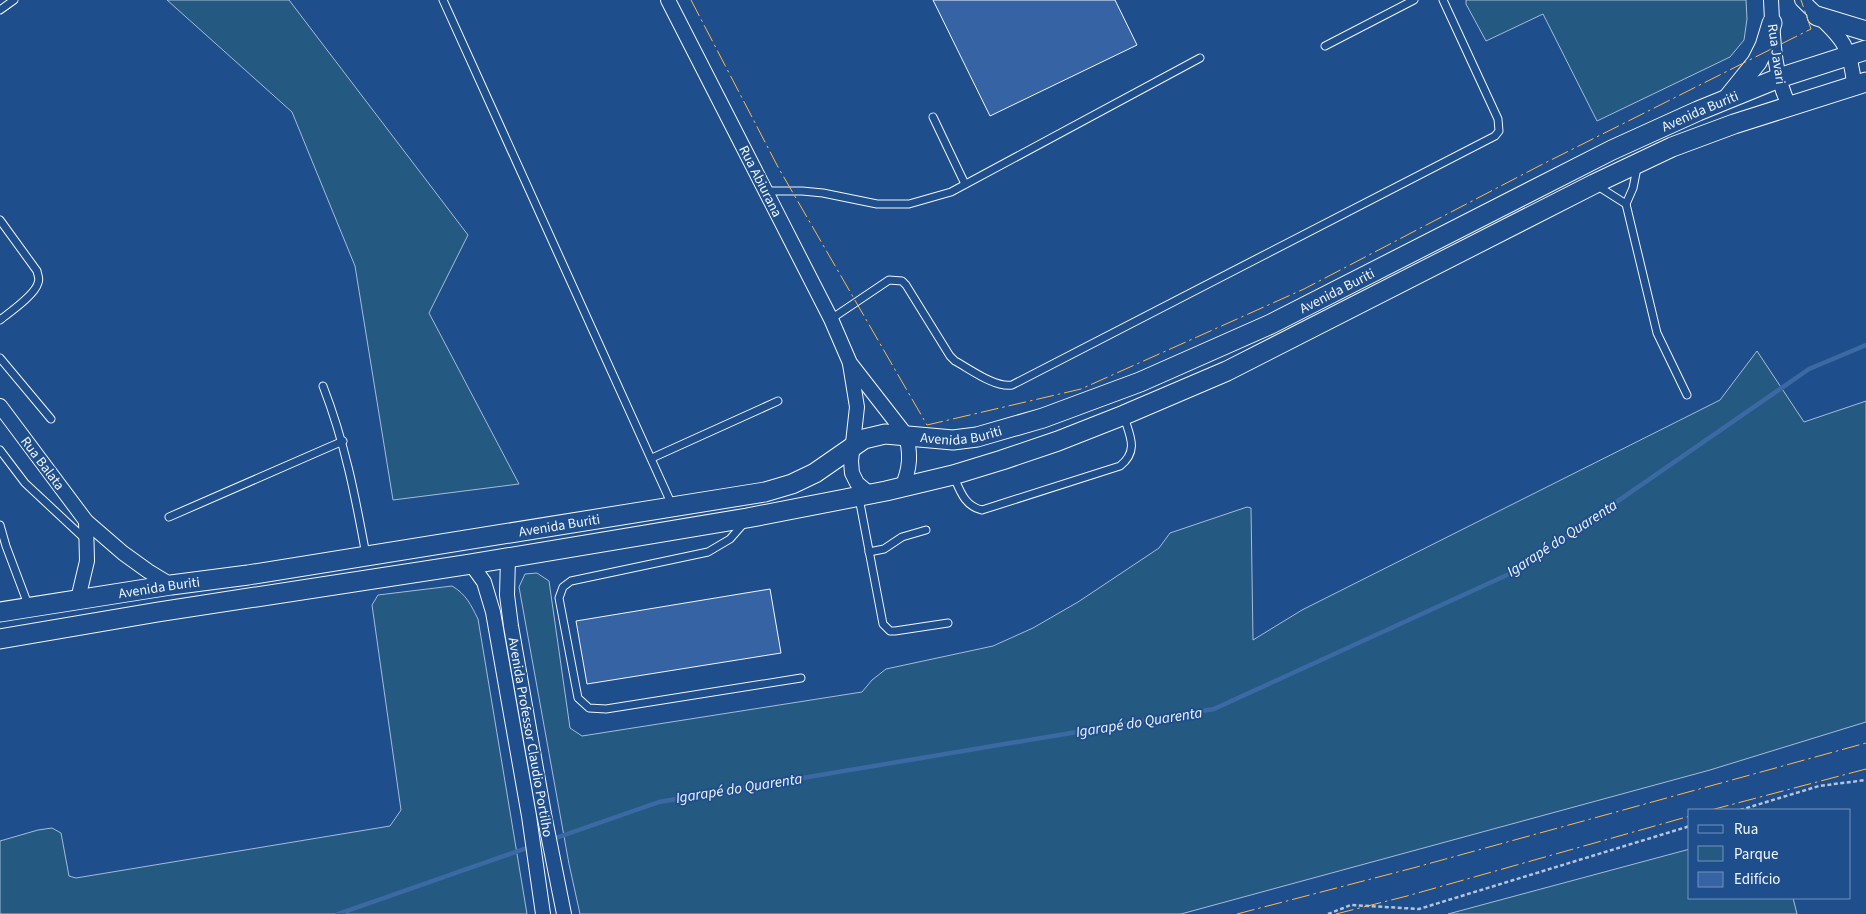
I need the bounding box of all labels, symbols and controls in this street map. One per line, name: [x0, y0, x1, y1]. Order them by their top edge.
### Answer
street label: Rua Javari: [1762, 23, 1790, 86]
street label: Avenida Buriti: [1658, 87, 1742, 137]
street label: Rua Abiurana: [733, 142, 787, 221]
street label: Avenida Buriti: [1296, 264, 1378, 319]
street label: Avenida Buriti: [920, 421, 1004, 451]
street label: Rua Balata: [15, 433, 69, 495]
water label: Igarapé do Quarenta: [1503, 495, 1622, 582]
street label: Avenida Buriti: [517, 510, 602, 542]
street label: Avenida Buriti: [117, 572, 201, 604]
street label: Avenida Professor Claudio Portilho: [503, 636, 557, 839]
water label: Igarapé do Quarenta: [1074, 702, 1204, 743]
water label: Igarapé do Quarenta: [674, 768, 804, 809]
legend: [1688, 809, 1851, 899]
text: Rua: [1734, 819, 1758, 840]
text: Parque: [1734, 844, 1778, 865]
text: Edifício: [1734, 869, 1781, 890]

